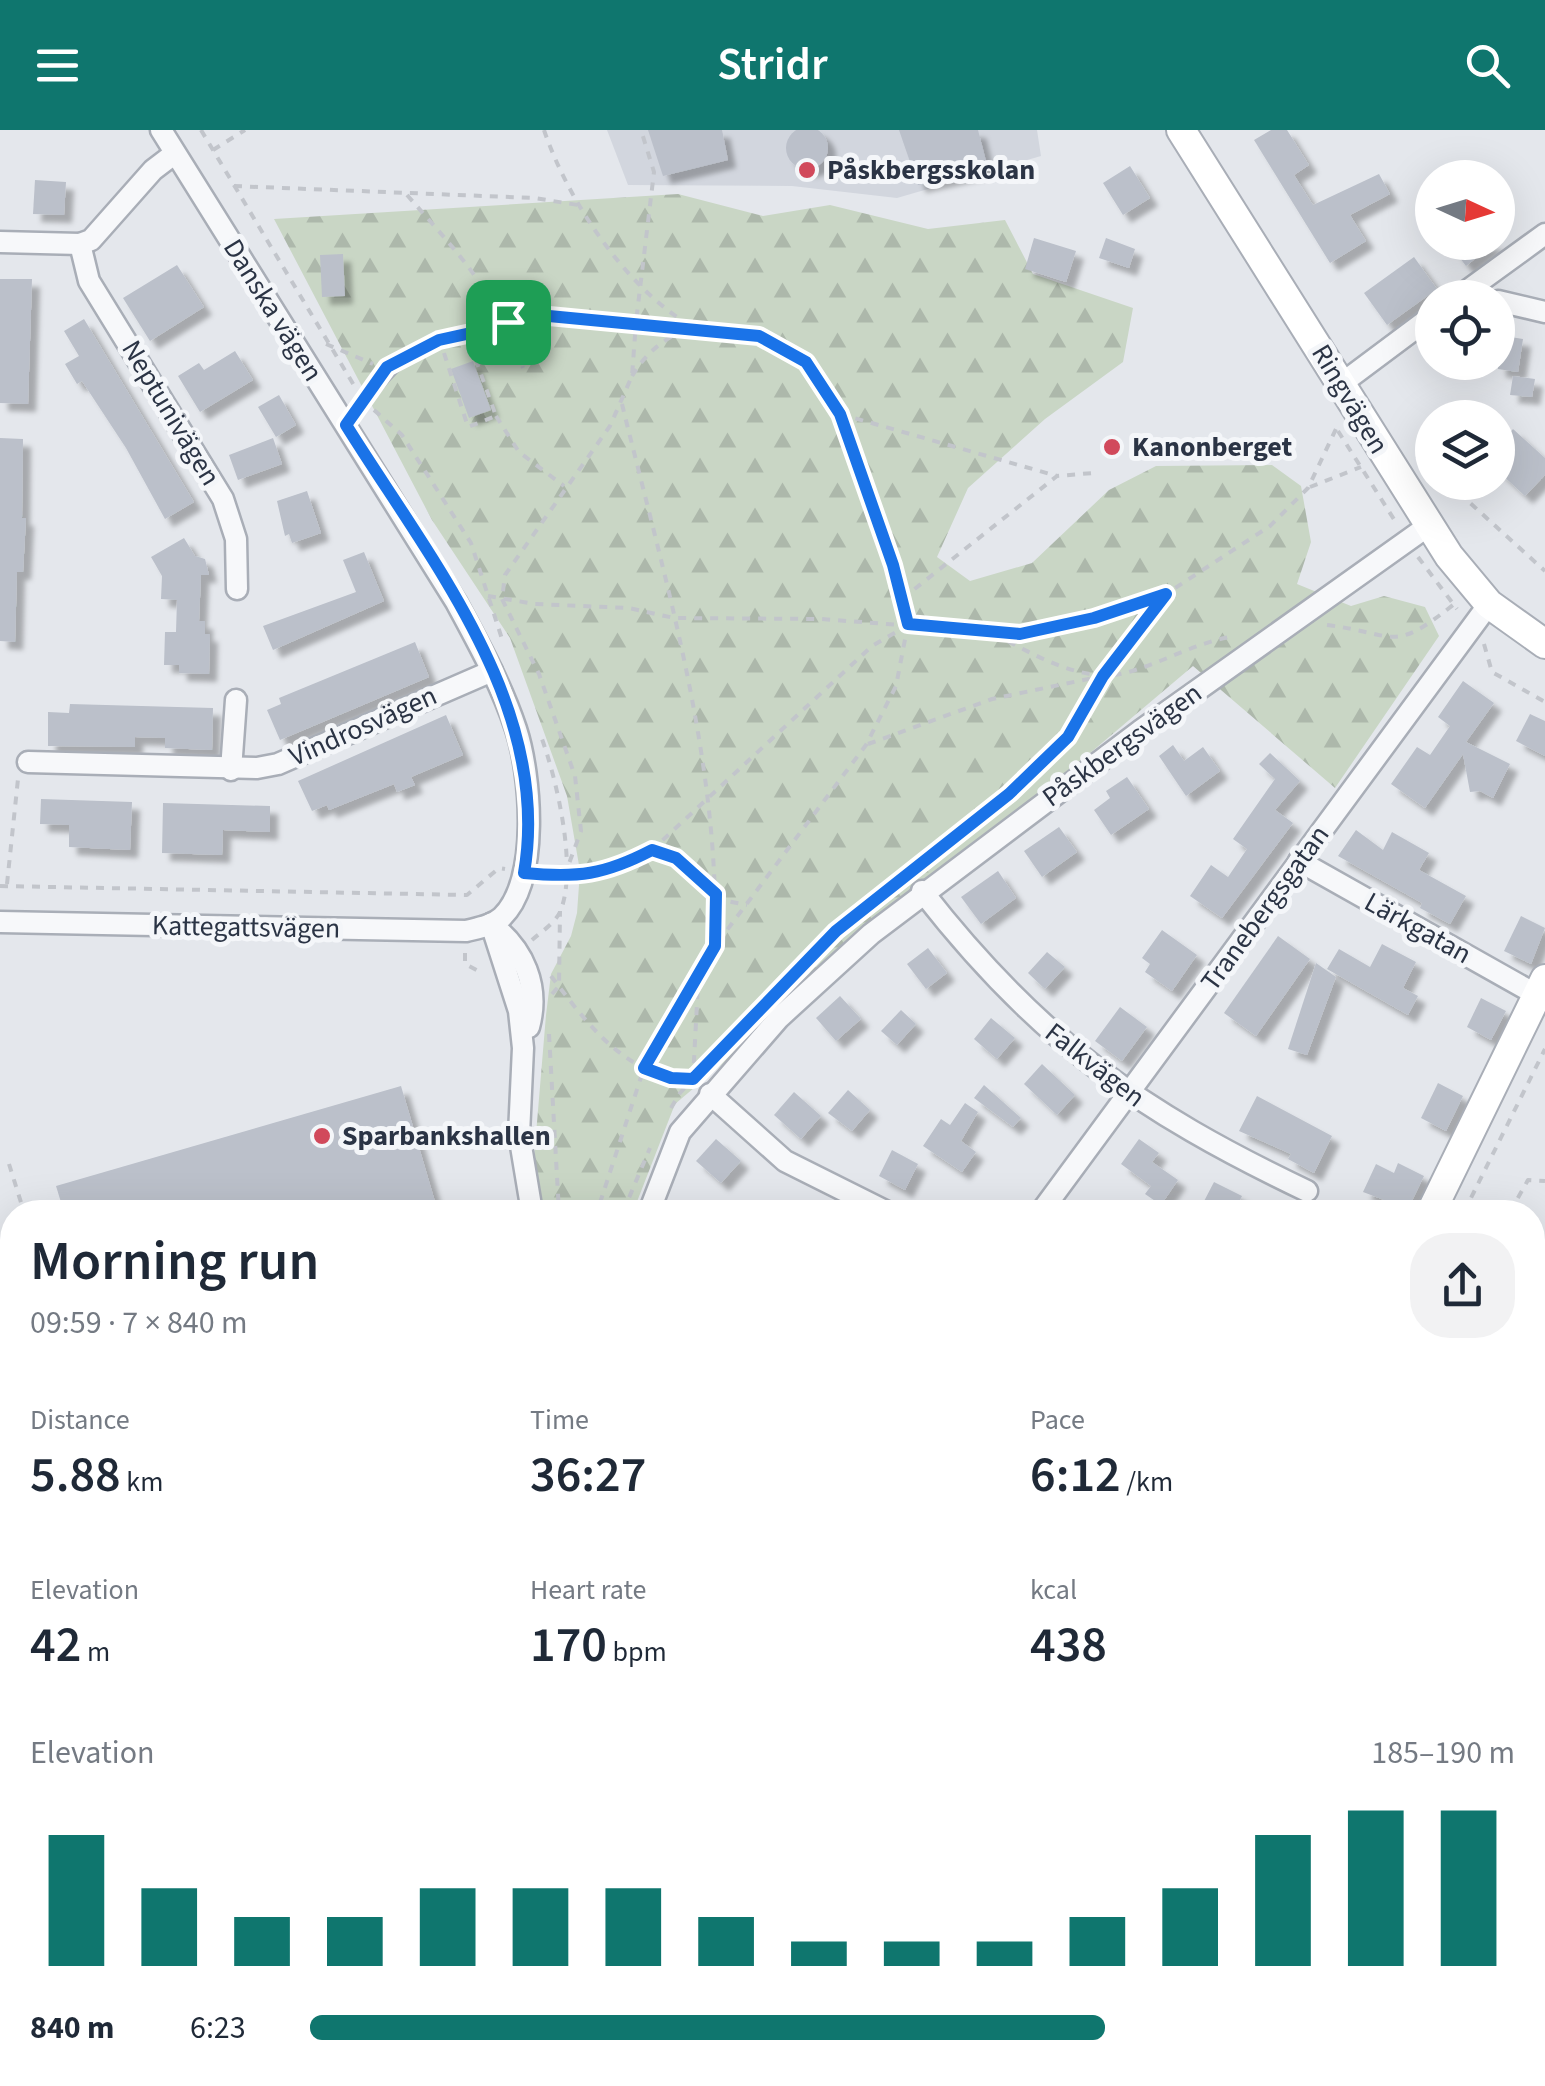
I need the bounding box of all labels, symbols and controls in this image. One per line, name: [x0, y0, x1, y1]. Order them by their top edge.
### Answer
text: Stridr: [717, 33, 828, 97]
icon: menu: [30, 38, 85, 93]
icon: search: [1460, 38, 1515, 93]
place label: Påskbergsskolan: [827, 150, 1035, 190]
marker: Påskbergsskolan: [796, 159, 818, 181]
north arrow: [1415, 160, 1515, 260]
map controls: [1415, 160, 1515, 500]
street label: Danska vägen: [213, 231, 333, 389]
pin: [466, 280, 551, 365]
button: locate: [1415, 280, 1515, 380]
icon: arrive: [481, 295, 536, 350]
street label: Neptunivägen: [112, 333, 230, 493]
street label: Ringvägen: [1302, 337, 1398, 461]
button: layers: [1415, 400, 1515, 500]
place label: Kanonberget: [1132, 427, 1293, 467]
marker: Kanonberget: [1101, 436, 1123, 458]
street label: Påskbergsvägen: [1034, 673, 1210, 817]
street label: Vindrosvägen: [283, 676, 443, 776]
street label: Tranebergsgatan: [1191, 817, 1339, 999]
street label: Lärkgatan: [1357, 882, 1479, 974]
street label: Kattegattsvägen: [152, 905, 340, 949]
street label: Falkvägen: [1036, 1013, 1154, 1117]
place label: Sparbankshallen: [342, 1116, 551, 1156]
marker: Sparbankshallen: [311, 1125, 333, 1147]
text: Morning run: [30, 1223, 319, 1301]
button: share: [1410, 1233, 1515, 1338]
text: 09:59 · 7 × 840 m: [30, 1300, 248, 1346]
text: Distance: [30, 1400, 130, 1440]
text: Time: [530, 1400, 589, 1440]
text: Pace: [1030, 1400, 1085, 1440]
text: 5.88: [30, 1440, 121, 1511]
text: 36:27: [530, 1440, 646, 1511]
text: 6:12: [1030, 1440, 1121, 1511]
text: km: [121, 1462, 163, 1502]
text: /km: [1121, 1462, 1173, 1502]
text: Elevation: [30, 1570, 139, 1610]
text: Heart rate: [530, 1570, 646, 1610]
text: kcal: [1030, 1570, 1077, 1610]
text: 42: [30, 1610, 81, 1681]
text: 170: [530, 1610, 607, 1681]
text: 438: [1030, 1610, 1107, 1681]
text: m: [81, 1632, 110, 1672]
text: bpm: [607, 1632, 667, 1672]
text: Elevation: [30, 1730, 155, 1776]
text: 185–190 m: [1371, 1730, 1515, 1776]
text: 840 m: [30, 2005, 115, 2051]
text: 6:23: [190, 2005, 246, 2051]

